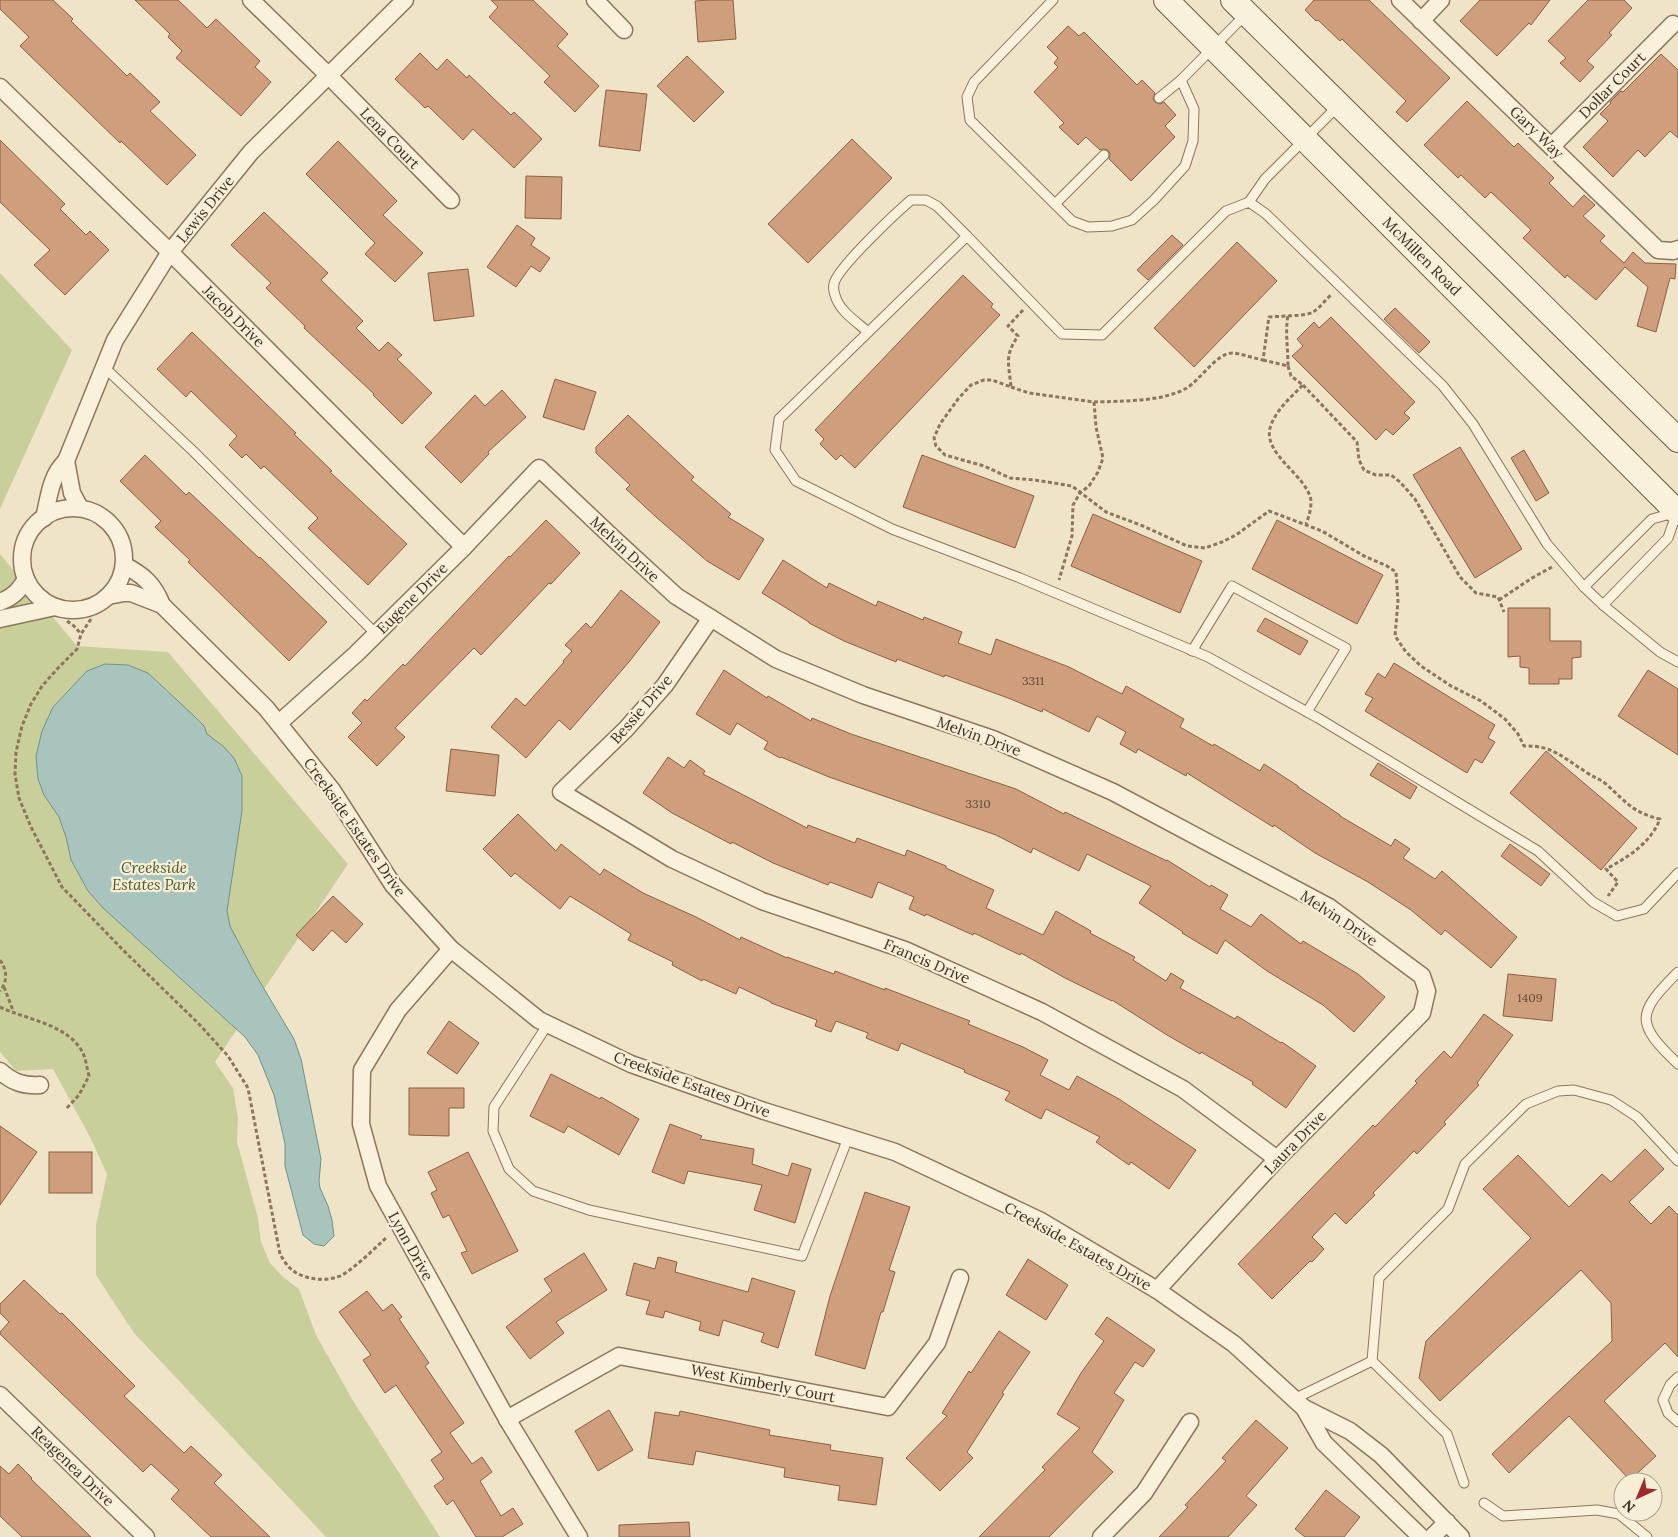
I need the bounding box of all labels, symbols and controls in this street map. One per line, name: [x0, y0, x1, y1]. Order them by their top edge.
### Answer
street label: Dollar Court: [1575, 47, 1650, 122]
street label: Gary Way: [1506, 102, 1568, 162]
street label: Lena Court: [356, 103, 424, 173]
street label: Lewis Drive: [172, 171, 238, 247]
street label: McMillen Road: [1379, 213, 1465, 299]
street label: Jacob Drive: [198, 280, 269, 351]
street label: Melvin Drive: [586, 512, 664, 586]
street label: Eugene Drive: [372, 558, 452, 638]
street label: Bessie Drive: [606, 671, 676, 747]
house number: 3311: [1022, 673, 1044, 688]
street label: Melvin Drive: [934, 712, 1024, 760]
street label: Creekside Estates Drive: [300, 754, 410, 900]
house number: 3310: [965, 796, 991, 811]
park label: Creekside Estates Park: [112, 858, 196, 894]
street label: Melvin Drive: [1297, 886, 1381, 950]
street label: Francis Drive: [881, 934, 973, 988]
house number: 1409: [1517, 990, 1543, 1005]
street label: Creekside Estates Drive: [611, 1047, 773, 1121]
street label: Laura Drive: [1260, 1106, 1330, 1178]
street label: Creekside Estates Drive: [1001, 1198, 1155, 1294]
street label: Lynn Drive: [384, 1208, 438, 1284]
street label: West Kimberly Court: [689, 1360, 837, 1406]
street label: Reagenea Drive: [28, 1422, 118, 1510]
north arrow: [1613, 1472, 1663, 1522]
text: N: [1619, 1496, 1639, 1517]

